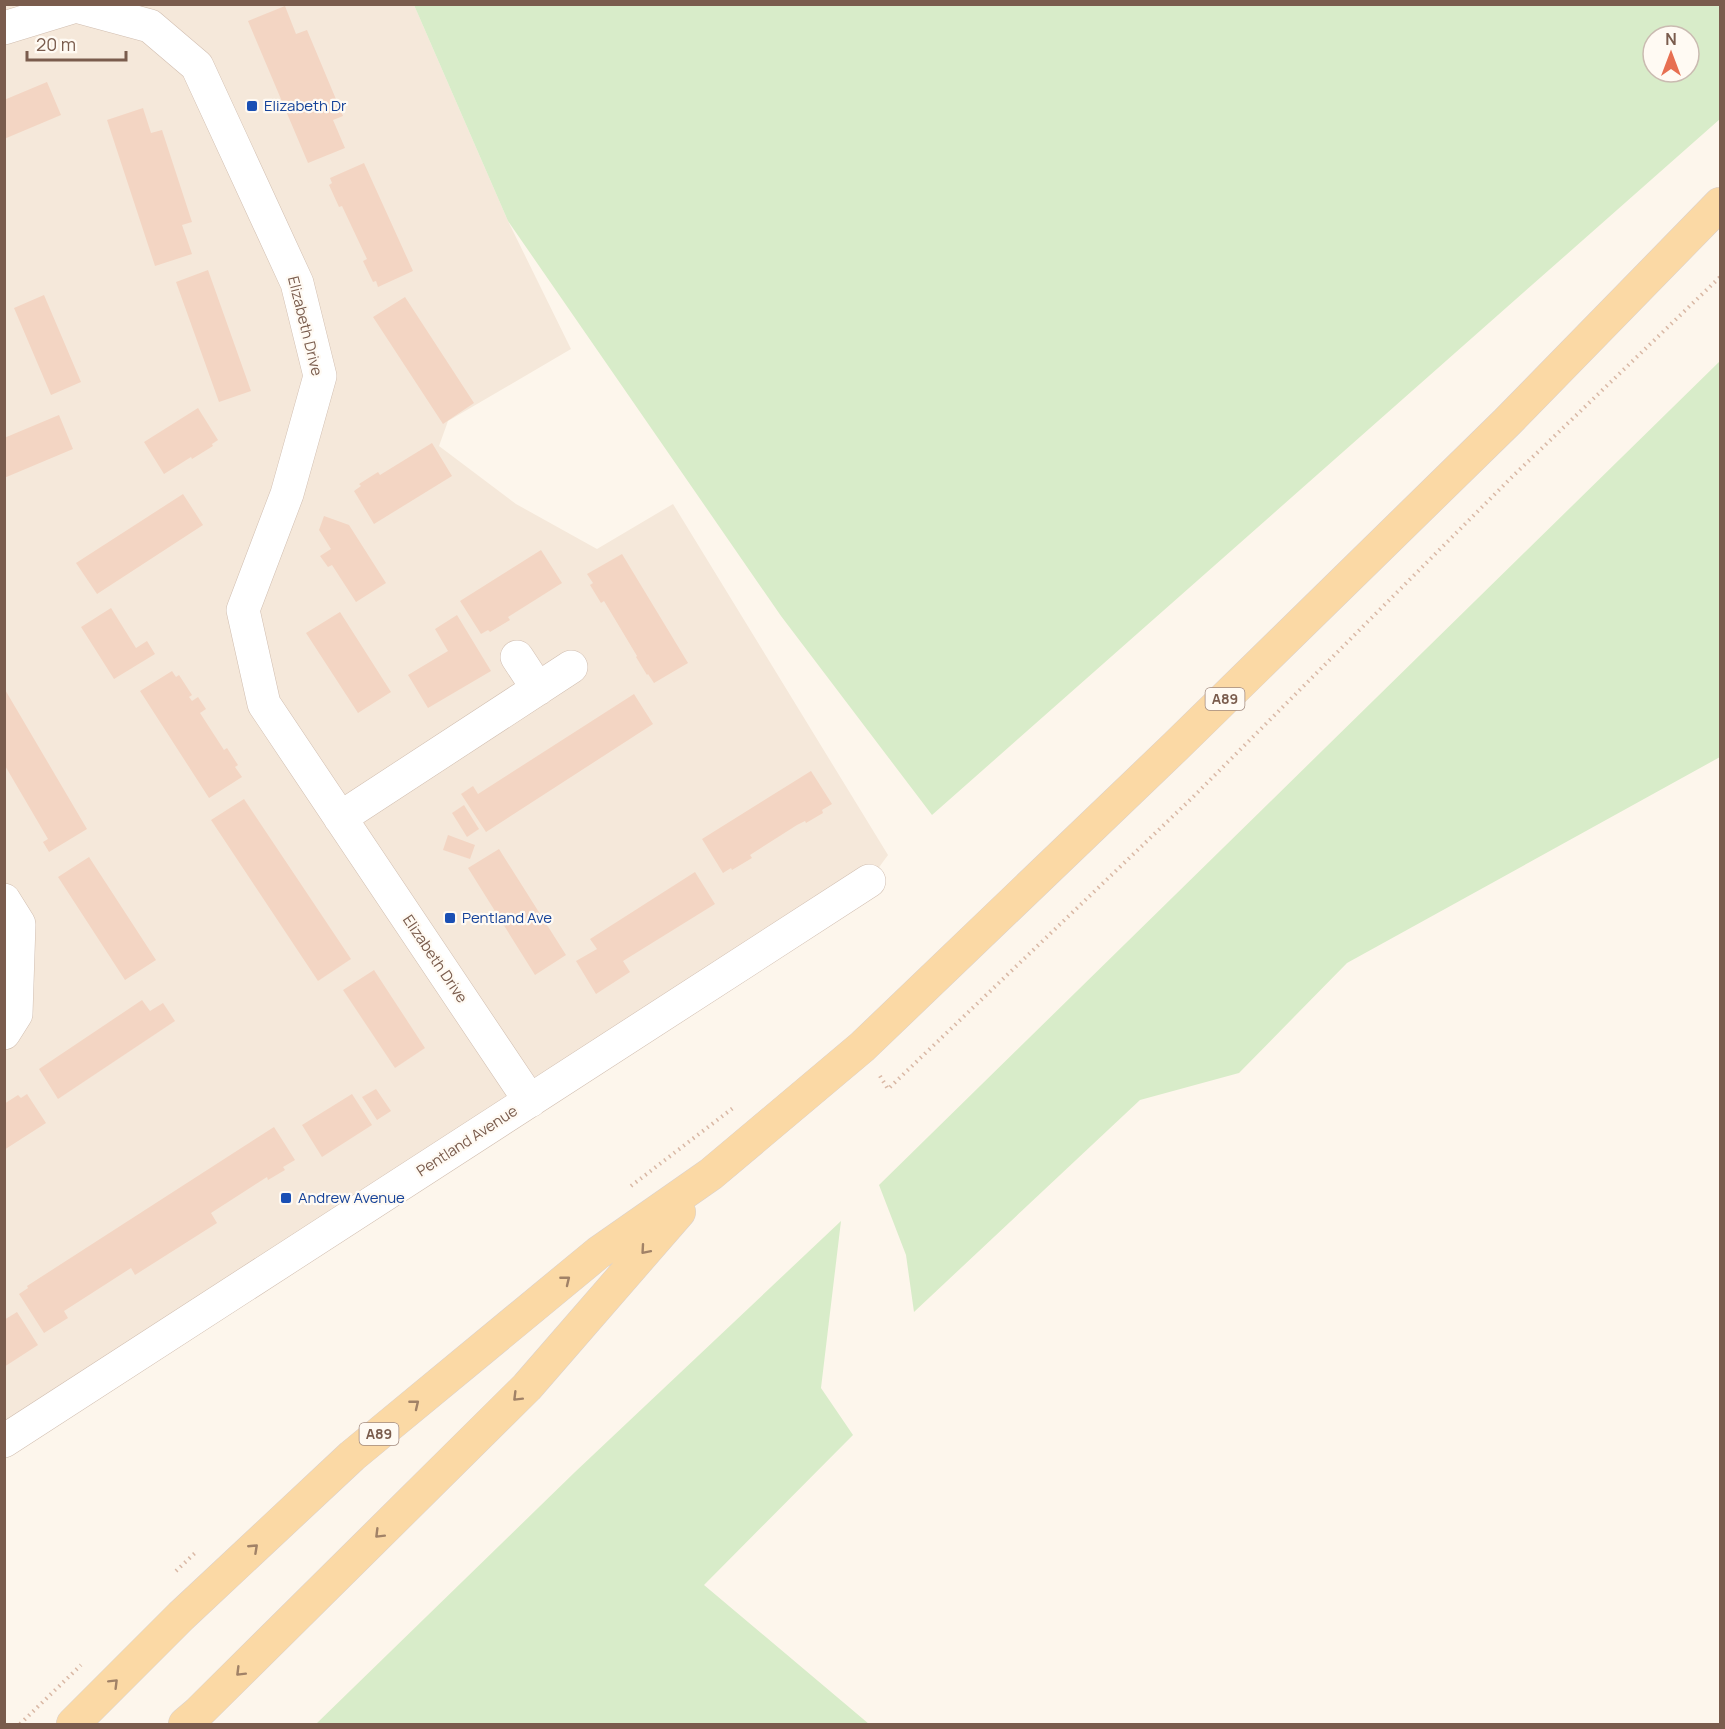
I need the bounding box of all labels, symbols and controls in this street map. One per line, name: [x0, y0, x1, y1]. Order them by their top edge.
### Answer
scale bar: [27, 24, 126, 62]
north arrow: [1641, 24, 1701, 84]
text: N: [1665, 28, 1677, 50]
text: 20 m: [36, 32, 76, 56]
place label: Elizabeth Dr: [264, 95, 347, 116]
marker: Elizabeth Dr: [245, 99, 259, 113]
street label: Elizabeth Drive: [283, 274, 328, 378]
road number: A89: [1206, 688, 1244, 710]
place label: Pentland Ave: [462, 907, 552, 928]
street label: Elizabeth Drive: [398, 911, 473, 1007]
marker: Pentland Ave: [443, 911, 457, 925]
street label: Pentland Avenue: [412, 1100, 521, 1181]
place label: Andrew Avenue: [298, 1187, 405, 1208]
marker: Andrew Avenue: [279, 1191, 293, 1205]
one-way arrow: [641, 1243, 652, 1254]
one-way arrow: [559, 1276, 570, 1287]
one-way arrow: [513, 1390, 524, 1400]
one-way arrow: [408, 1400, 419, 1411]
road number: A89: [360, 1423, 398, 1445]
one-way arrow: [375, 1527, 386, 1538]
one-way arrow: [248, 1544, 258, 1555]
one-way arrow: [237, 1664, 248, 1675]
one-way arrow: [107, 1680, 118, 1690]

